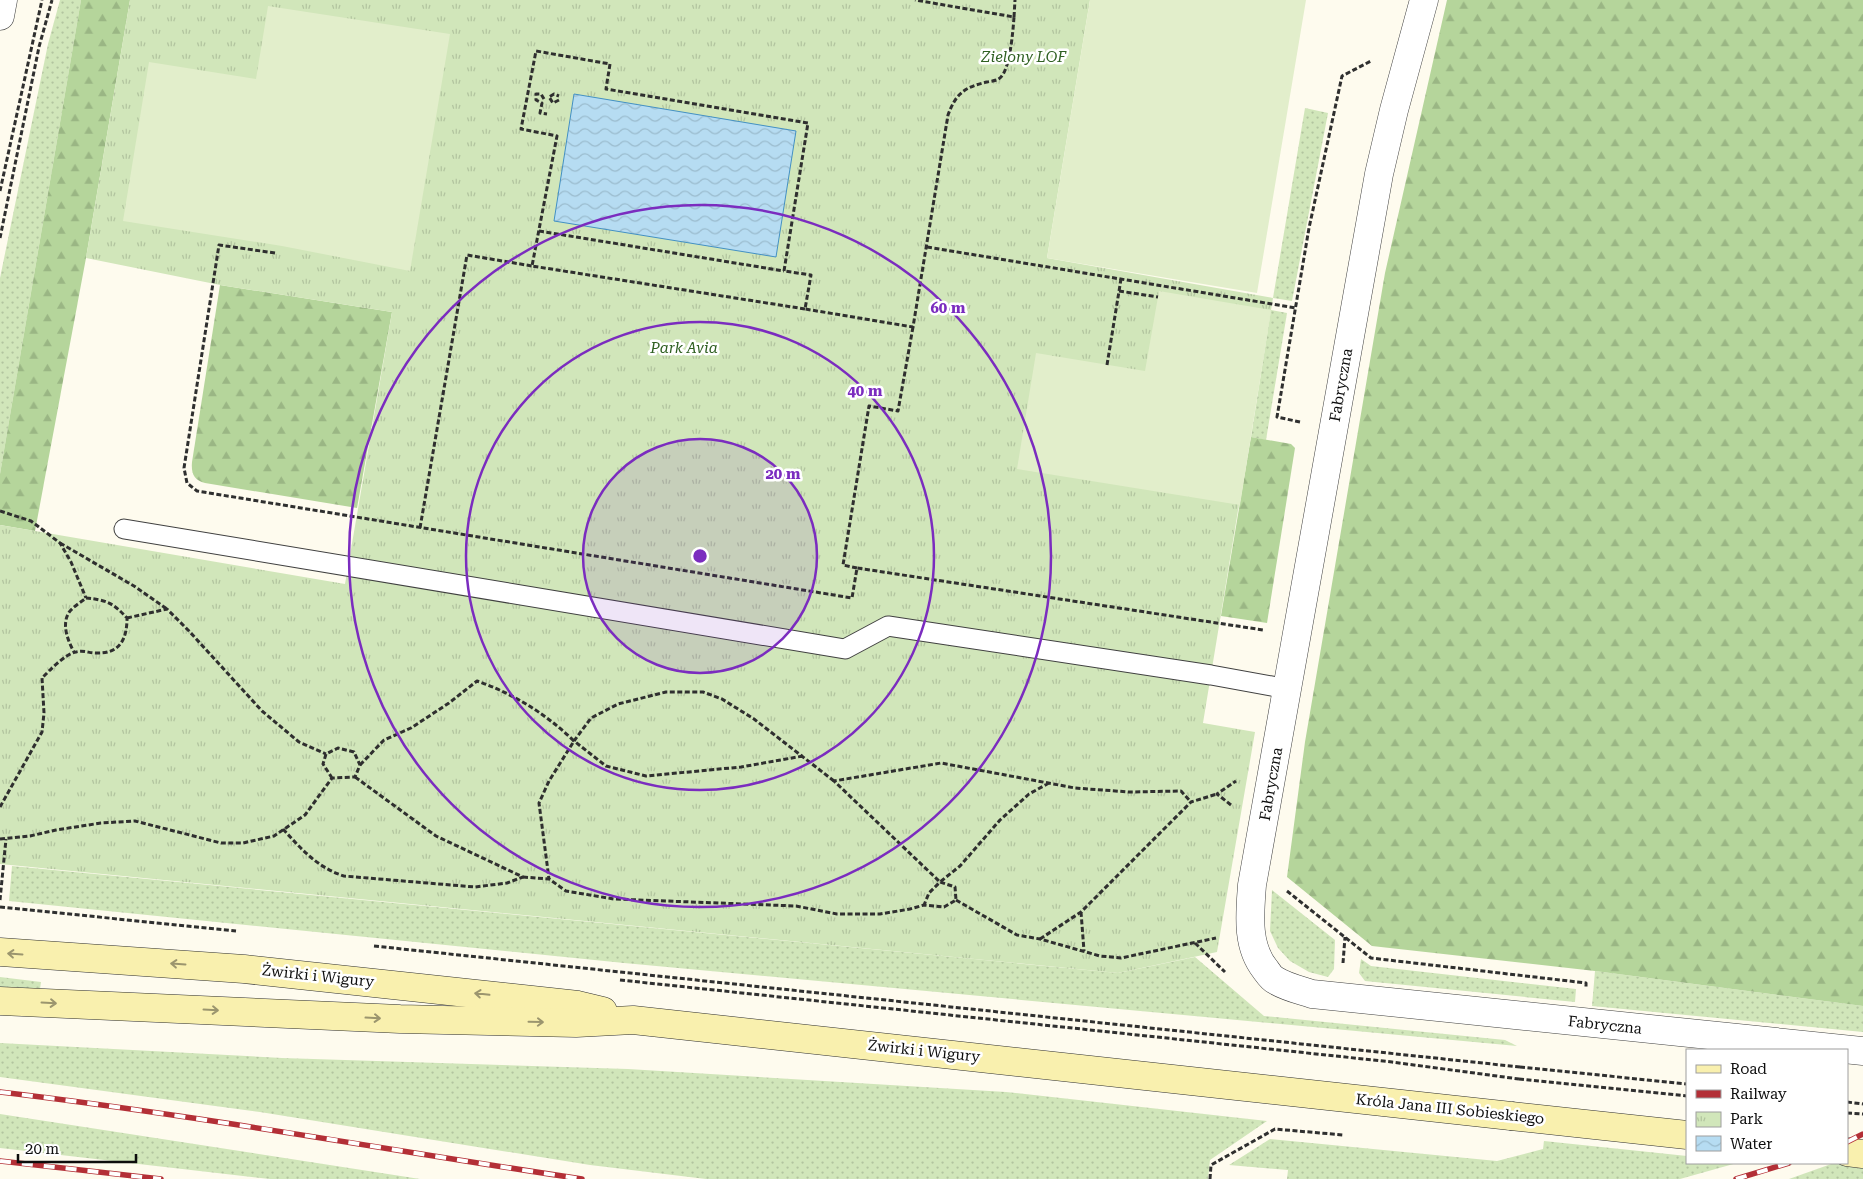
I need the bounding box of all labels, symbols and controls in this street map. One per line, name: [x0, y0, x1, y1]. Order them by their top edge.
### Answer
park label: Zielony LOF: [980, 48, 1067, 66]
text: 60 m: [930, 299, 966, 317]
park label: Park Avia: [649, 339, 718, 357]
street label: Fabryczna: [1326, 347, 1356, 423]
text: 40 m: [847, 382, 883, 400]
text: 20 m: [765, 465, 801, 483]
centre of rings: [691, 547, 709, 565]
street label: Fabryczna: [1256, 746, 1286, 822]
one-way arrow: [8, 949, 24, 958]
one-way arrow: [170, 960, 186, 969]
street label: Żwirki i Wigury: [261, 961, 375, 991]
one-way arrow: [474, 989, 490, 999]
one-way arrow: [40, 998, 56, 1007]
one-way arrow: [203, 1006, 219, 1015]
street label: Fabryczna: [1567, 1012, 1643, 1038]
one-way arrow: [365, 1013, 381, 1023]
one-way arrow: [528, 1017, 544, 1027]
street label: Żwirki i Wigury: [867, 1036, 981, 1066]
legend: [1686, 1049, 1848, 1164]
text: Road: [1730, 1060, 1767, 1078]
text: Railway: [1730, 1085, 1787, 1103]
street label: Króla Jana III Sobieskiego: [1355, 1090, 1545, 1128]
text: Park: [1730, 1110, 1764, 1128]
scale bar: [18, 1132, 135, 1164]
text: Water: [1730, 1135, 1772, 1153]
text: 20 m: [25, 1140, 60, 1158]

